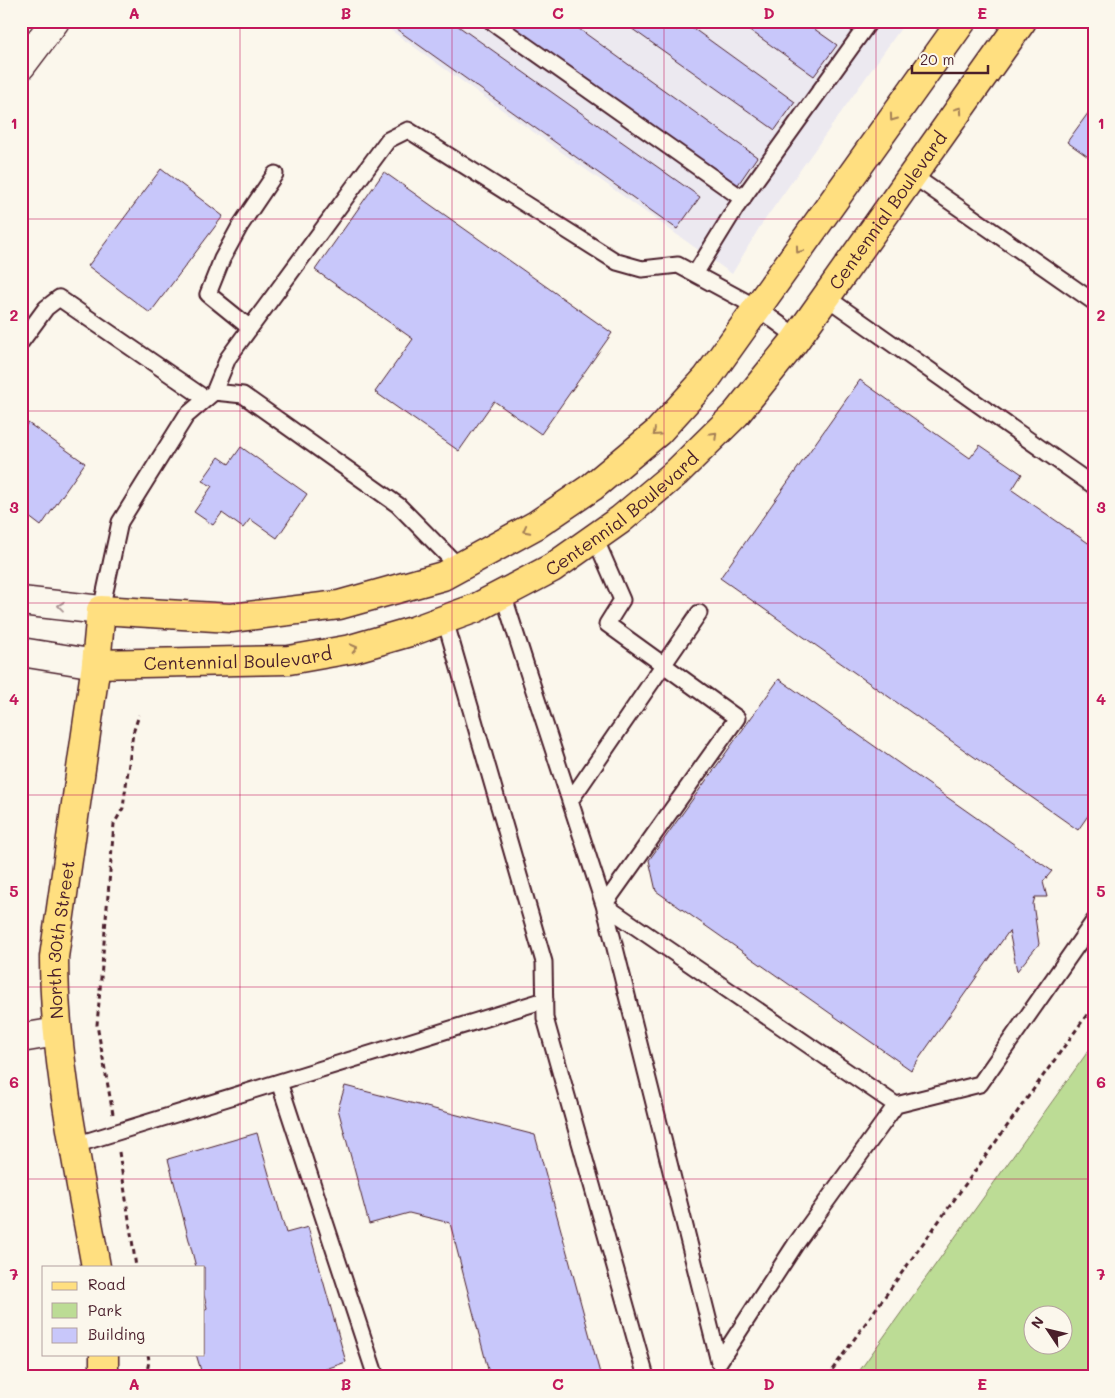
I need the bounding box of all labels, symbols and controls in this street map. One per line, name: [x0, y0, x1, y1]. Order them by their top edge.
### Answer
text: A: [128, 2, 140, 23]
text: B: [341, 2, 351, 23]
text: C: [552, 2, 564, 23]
text: D: [763, 2, 775, 23]
text: E: [977, 2, 987, 23]
scale bar: [912, 42, 989, 74]
text: 20 m: [920, 49, 954, 69]
one-way arrow: [953, 106, 962, 116]
text: 1: [10, 112, 18, 133]
one-way arrow: [890, 112, 899, 122]
text: 1: [1097, 112, 1105, 133]
street label: Centennial Boulevard: [823, 126, 952, 294]
one-way arrow: [796, 244, 805, 254]
text: 2: [10, 304, 19, 325]
text: 2: [1097, 304, 1106, 325]
one-way arrow: [652, 427, 661, 436]
one-way arrow: [709, 432, 718, 441]
street label: Centennial Boulevard: [540, 446, 703, 581]
text: 3: [9, 496, 19, 517]
text: 3: [1096, 496, 1106, 517]
one-way arrow: [523, 524, 532, 534]
one-way arrow: [57, 601, 66, 611]
street label: Centennial Boulevard: [143, 641, 334, 675]
one-way arrow: [349, 643, 358, 654]
text: 4: [9, 688, 19, 709]
text: 4: [1096, 688, 1106, 709]
street label: North 30th Street: [41, 859, 80, 1020]
text: 5: [9, 880, 19, 901]
text: 5: [1096, 880, 1106, 901]
text: 6: [9, 1071, 19, 1092]
text: 6: [1096, 1071, 1106, 1092]
text: 7: [10, 1263, 19, 1284]
text: 7: [1097, 1263, 1106, 1284]
legend: [42, 1266, 205, 1356]
text: Road: [88, 1274, 125, 1294]
text: Park: [88, 1300, 122, 1320]
north arrow: [1022, 1306, 1072, 1356]
text: N: [1026, 1312, 1048, 1332]
text: Building: [88, 1324, 145, 1344]
text: A: [128, 1373, 140, 1394]
text: B: [341, 1373, 351, 1394]
text: C: [552, 1373, 564, 1394]
text: D: [763, 1373, 775, 1394]
text: E: [977, 1373, 987, 1394]

